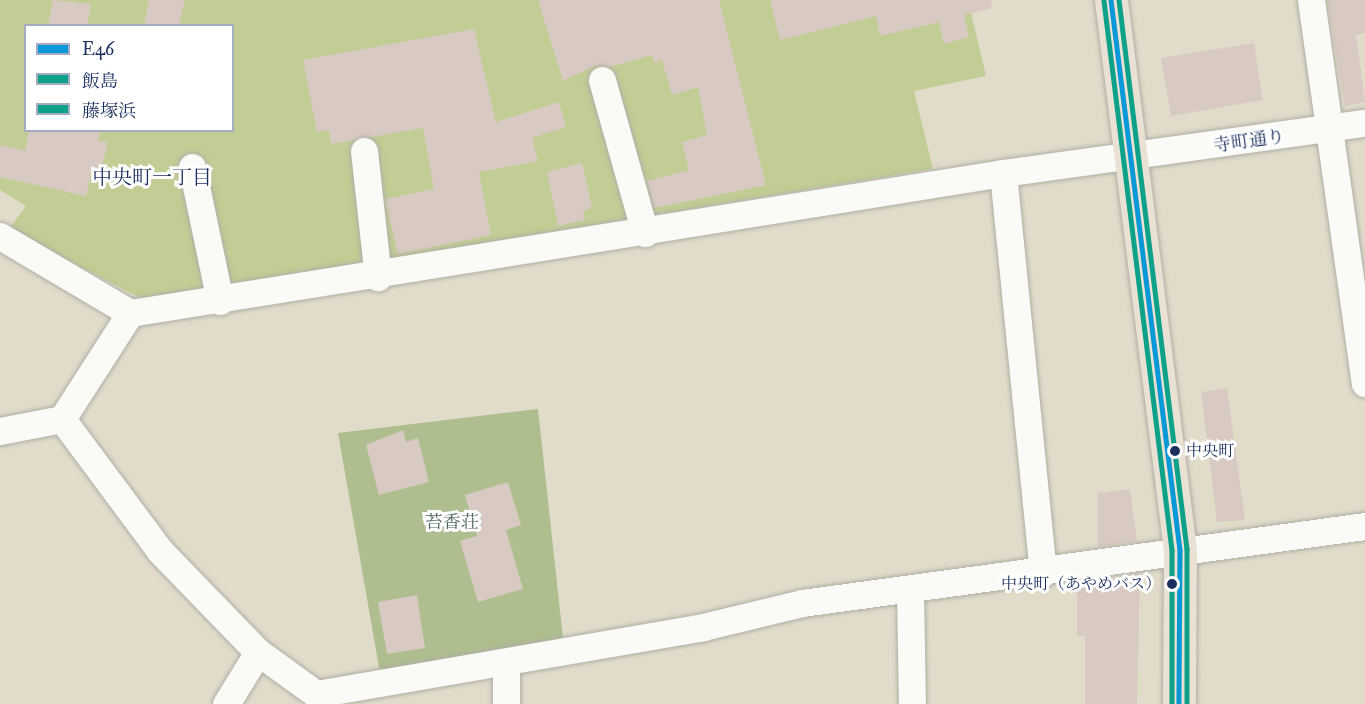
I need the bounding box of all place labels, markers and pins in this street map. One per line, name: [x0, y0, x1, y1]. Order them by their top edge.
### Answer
place label: 中央町: [1186, 441, 1234, 461]
marker: 中央町: [1169, 445, 1181, 457]
place label: 中央町（あやめバス）: [1001, 574, 1161, 594]
marker: 中央町（あやめバス）: [1166, 578, 1178, 590]

